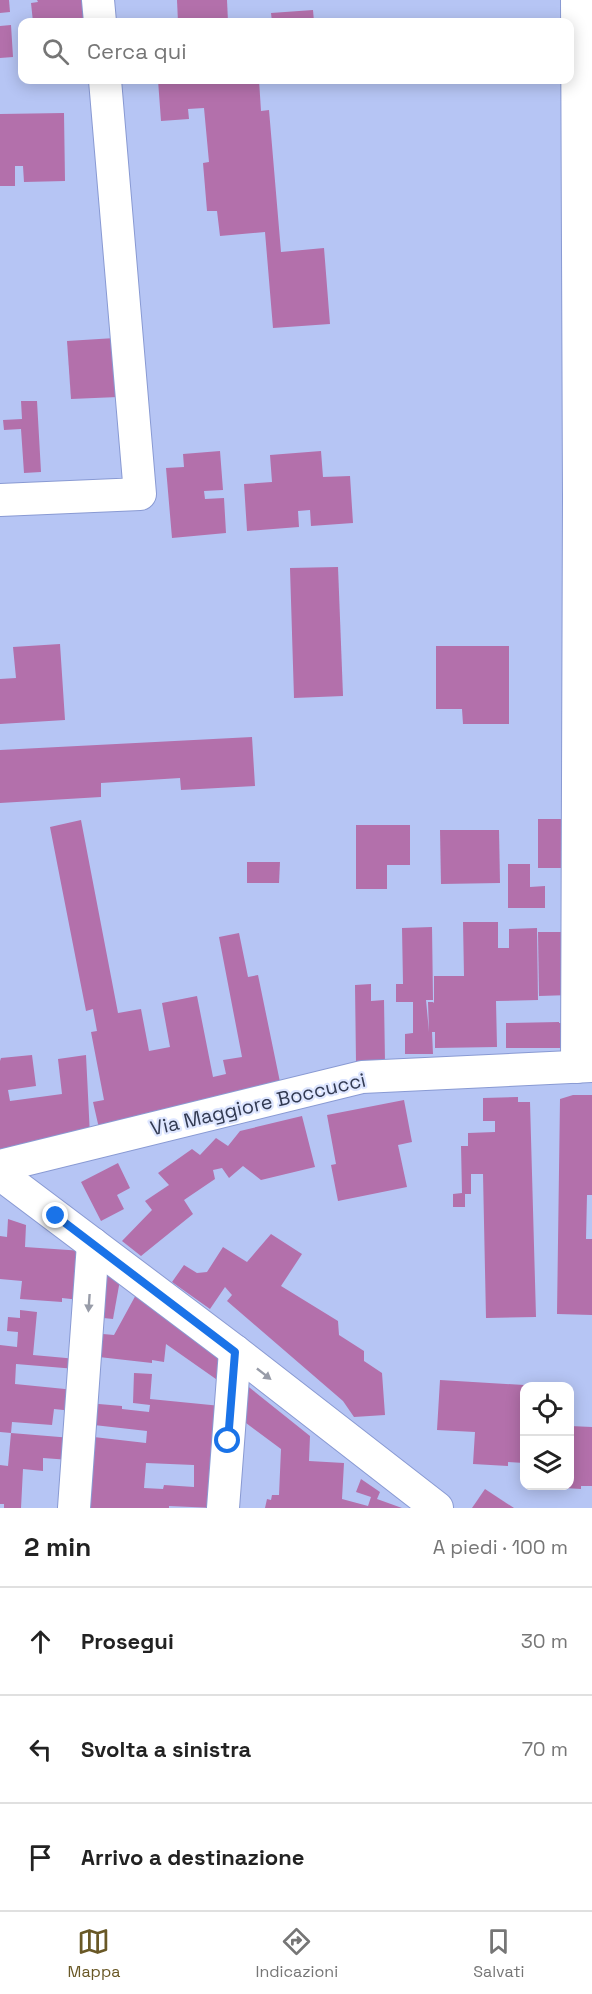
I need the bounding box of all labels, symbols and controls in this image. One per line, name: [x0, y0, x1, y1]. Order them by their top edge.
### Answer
search box: [18, 18, 574, 84]
icon: search: [39, 35, 72, 68]
text: Cerca qui: [87, 37, 187, 65]
street label: Via Maggiore Boccucci: [148, 1067, 368, 1141]
route end: [42, 1202, 68, 1228]
one-way arrow: [84, 1293, 94, 1312]
one-way arrow: [256, 1368, 272, 1380]
map controls: [520, 1382, 574, 1490]
button: locate: [520, 1382, 574, 1436]
route start: [214, 1427, 240, 1453]
button: layers: [520, 1436, 574, 1490]
text: 2 min: [24, 1530, 91, 1564]
text: A piedi · 100 m: [433, 1534, 568, 1560]
icon: ahead: [24, 1625, 57, 1658]
text: Prosegui: [81, 1627, 174, 1655]
text: 30 m: [521, 1628, 568, 1654]
icon: left: [24, 1733, 57, 1766]
text: Svolta a sinistra: [81, 1735, 251, 1763]
text: 70 m: [522, 1736, 568, 1762]
icon: arrive: [24, 1841, 57, 1874]
text: Arrivo a destinazione: [81, 1843, 304, 1871]
tab: Mappa: [68, 1925, 120, 1982]
tab: Indicazioni: [256, 1925, 338, 1982]
tab: Salvati: [473, 1925, 524, 1982]

